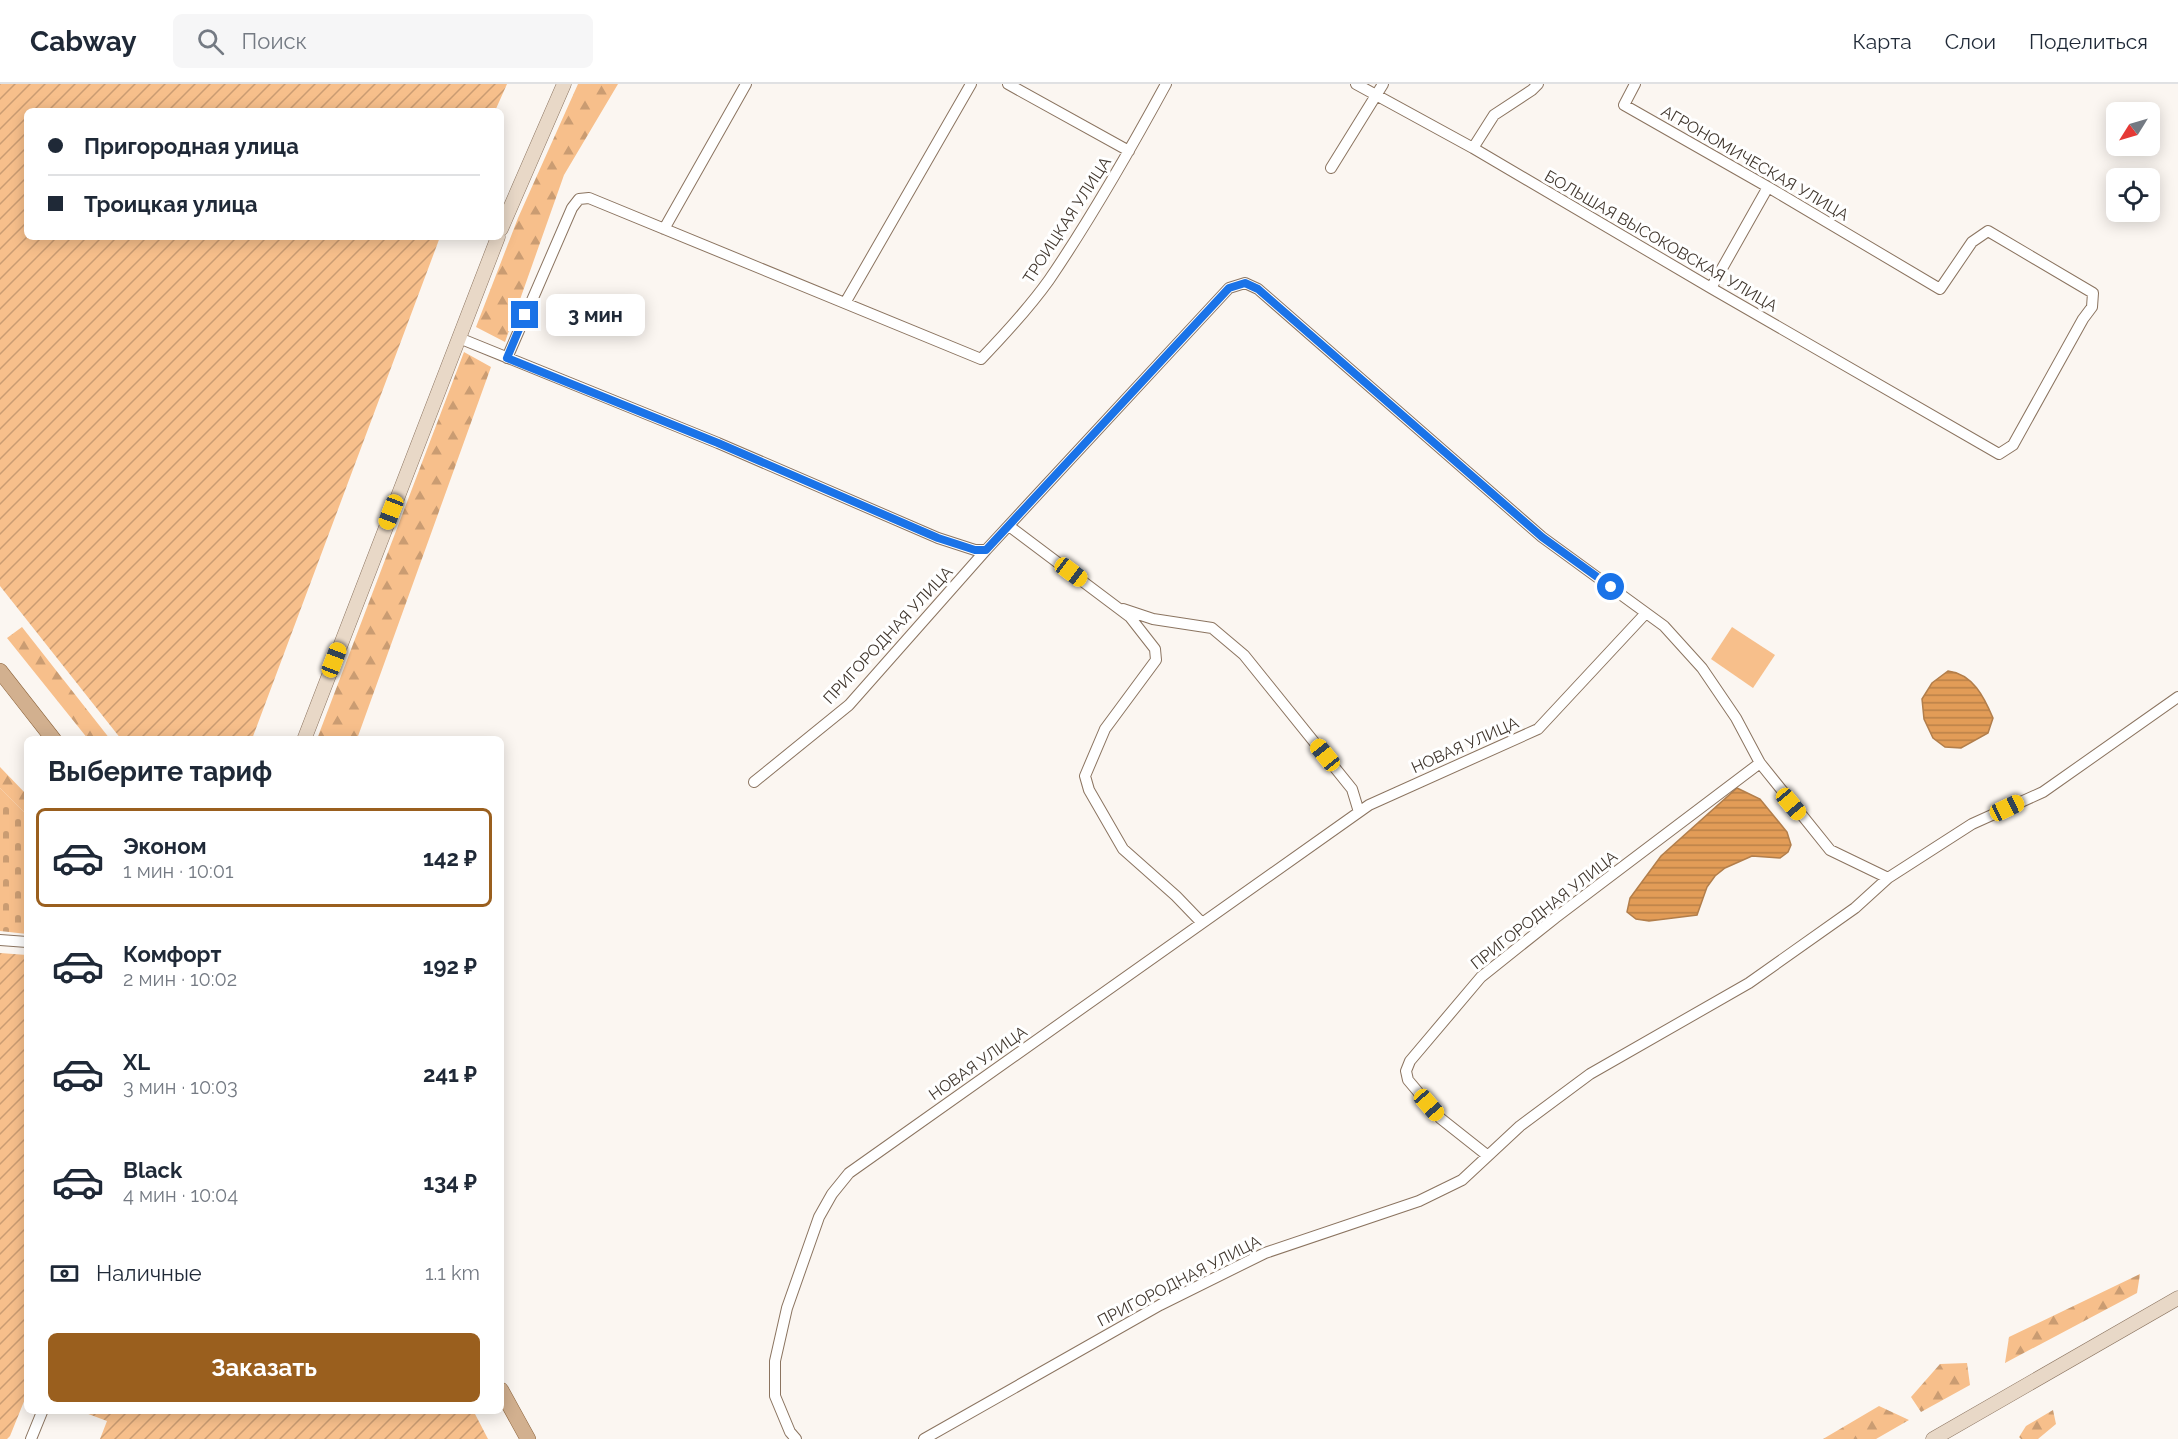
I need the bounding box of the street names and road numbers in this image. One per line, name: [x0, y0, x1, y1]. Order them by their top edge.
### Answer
street label: АГРОНОМИЧЕСКАЯ УЛИЦА: [1658, 101, 1852, 225]
street label: ТРОИЦКАЯ УЛИЦА: [1019, 153, 1115, 287]
street label: БОЛЬШАЯ ВЫСОКОВСКАЯ УЛИЦА: [1541, 166, 1781, 316]
street label: ПРИГОРОДНАЯ УЛИЦА: [819, 562, 957, 708]
street label: НОВАЯ УЛИЦА: [1408, 713, 1522, 777]
street label: ПРИГОРОДНАЯ УЛИЦА: [1467, 847, 1621, 973]
street label: НОВАЯ УЛИЦА: [925, 1022, 1031, 1104]
street label: ПРИГОРОДНАЯ УЛИЦА: [1094, 1231, 1264, 1331]

